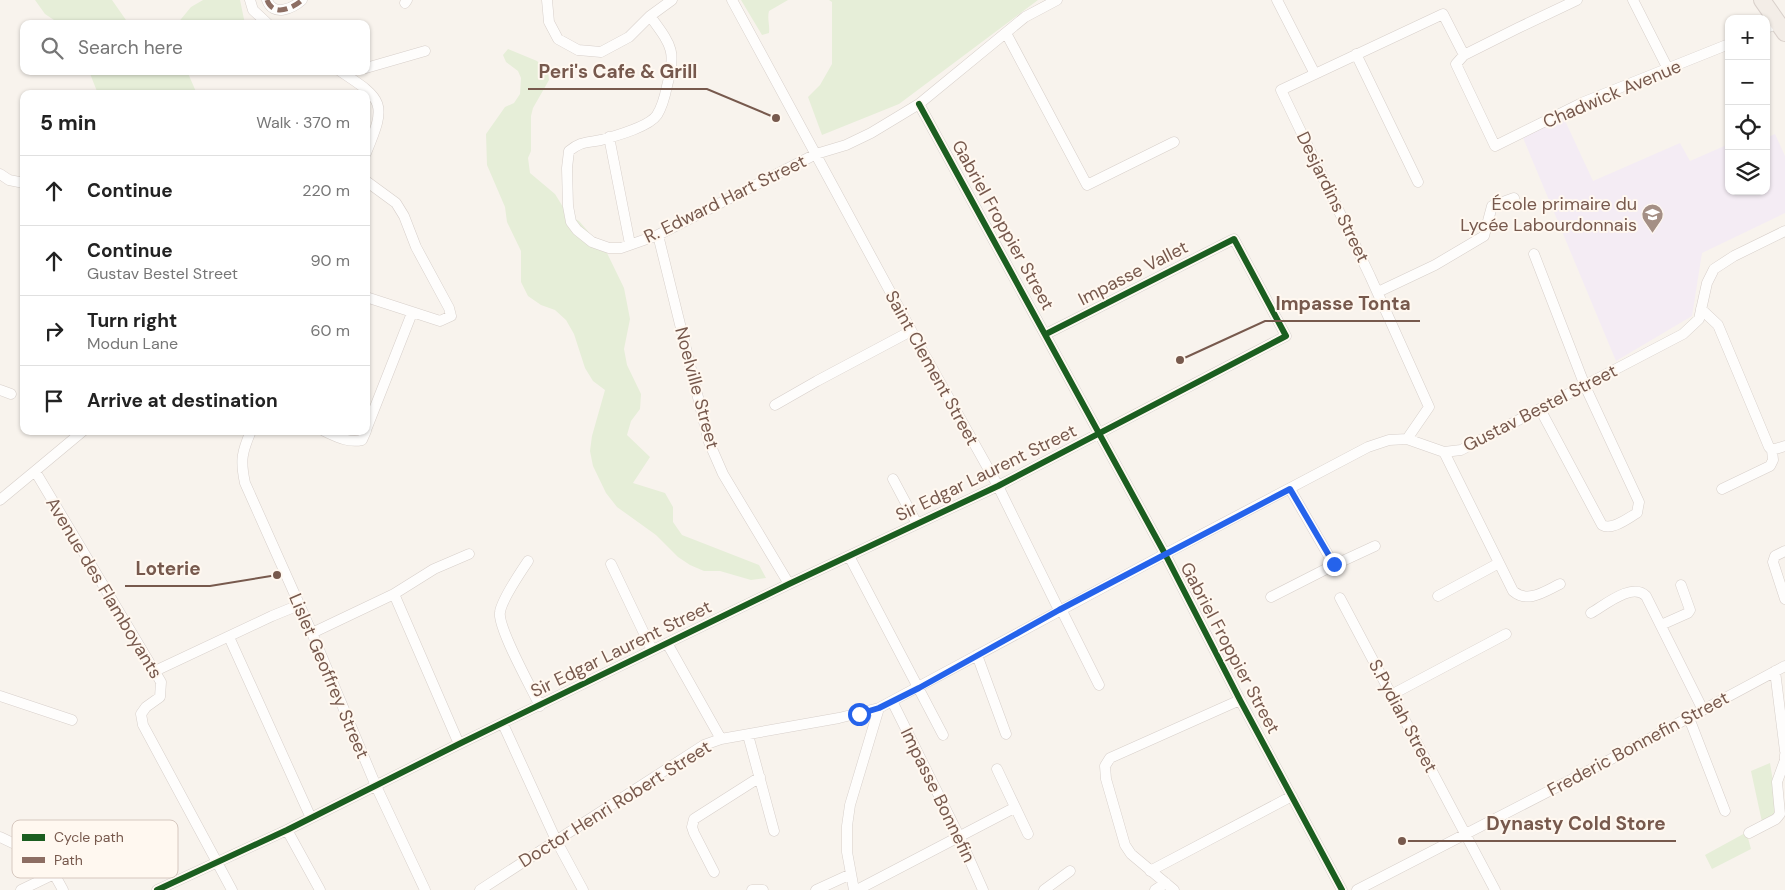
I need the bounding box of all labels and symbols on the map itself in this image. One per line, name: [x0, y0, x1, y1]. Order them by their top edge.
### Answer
street label: Chadwick Avenue: [1539, 54, 1685, 134]
callout: Peri's Cafe & Grill: [528, 55, 707, 89]
text: Peri's Cafe & Grill: [539, 59, 697, 84]
street label: Desjardins Street: [1291, 128, 1375, 266]
street label: Gabriel Froppier Street: [946, 136, 1060, 314]
street label: R. Edward Hart Street: [640, 149, 810, 249]
place label: École primaire du Lycée Labourdonnais: [1460, 192, 1637, 237]
school or university icon: École primaire du Lycée Labourdonnais: [1641, 202, 1665, 233]
street label: Impasse Vallet: [1074, 235, 1192, 311]
street label: Saint Clement Street: [879, 286, 985, 450]
callout: Impasse Tonta: [1265, 287, 1420, 321]
text: Impasse Tonta: [1275, 291, 1411, 316]
street label: Noelville Street: [669, 324, 725, 452]
street label: Gustav Bestel Street: [1459, 359, 1621, 457]
street label: Sir Edgar Laurent Street: [892, 419, 1080, 527]
street label: Avenue des Flamboyants: [40, 493, 168, 683]
callout: Loterie: [125, 552, 210, 586]
route end: [1323, 553, 1346, 576]
text: Loterie: [135, 556, 201, 581]
street label: Gabriel Froppier Street: [1175, 558, 1285, 738]
street label: Lislet Geoffrey Street: [283, 590, 375, 762]
street label: Sir Edgar Laurent Street: [527, 595, 715, 703]
street label: S.Pydiah Street: [1363, 655, 1443, 777]
street label: Frederic Bonnefin Street: [1543, 686, 1733, 802]
route start: [848, 703, 871, 726]
street label: Impasse Bonnefin: [895, 724, 981, 866]
street label: Doctor Henri Robert Street: [514, 735, 716, 873]
callout: Dynasty Cold Store: [1476, 807, 1676, 841]
text: Dynasty Cold Store: [1486, 811, 1666, 836]
legend: [12, 820, 178, 878]
text: Cycle path: [54, 828, 124, 846]
text: Path: [54, 851, 83, 869]

